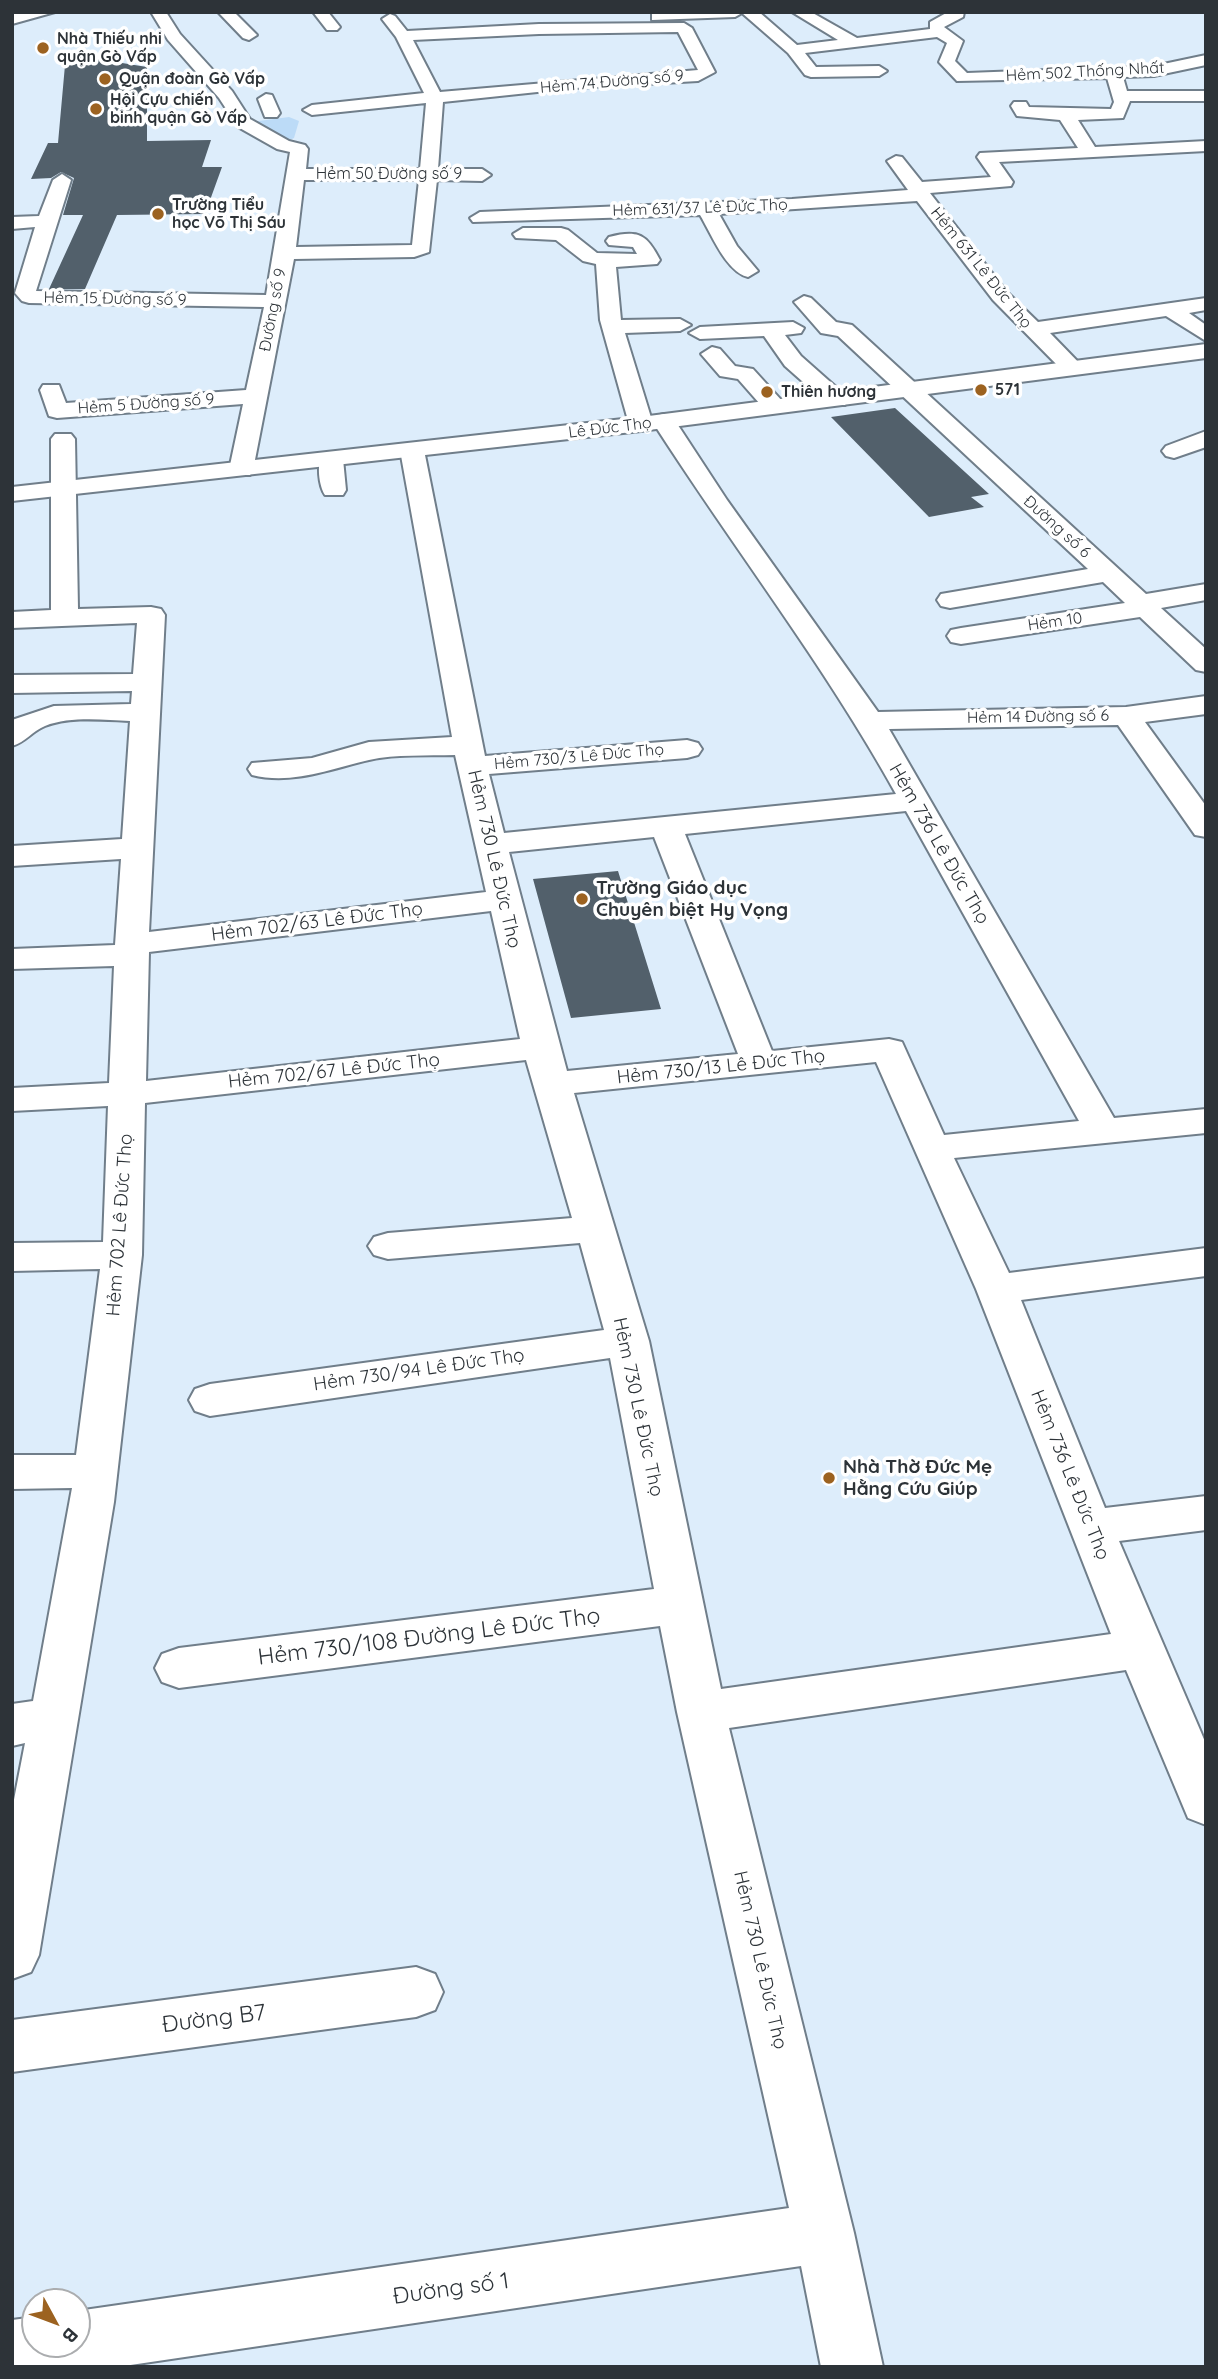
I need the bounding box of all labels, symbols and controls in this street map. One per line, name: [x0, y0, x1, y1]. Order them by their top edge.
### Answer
place label: Nhà Thiếu nhi quận Gò Vấp: [57, 29, 162, 67]
marker: Nhà Thiếu nhi quận Gò Vấp: [35, 40, 51, 56]
street label: Hẻm 502 Thống Nhất: [1005, 58, 1165, 86]
street label: Hẻm 74 Đường số 9: [539, 66, 685, 98]
place label: Quận đoàn Gò Vấp: [119, 69, 265, 89]
marker: Quận đoàn Gò Vấp: [97, 71, 113, 87]
place label: Hội Cựu chiến binh quận Gò Vấp: [110, 90, 247, 128]
marker: Hội Cựu chiến binh quận Gò Vấp: [88, 101, 104, 117]
street label: Hẻm 50 Đường số 9: [316, 164, 462, 184]
place label: Trường Tiểu học Võ Thị Sáu: [172, 195, 286, 233]
street label: Hẻm 631/37 Lê Đức Thọ: [612, 195, 788, 221]
street label: Hẻm 631 Lê Đức Thọ: [926, 204, 1036, 332]
marker: Trường Tiểu học Võ Thị Sáu: [150, 206, 166, 222]
street label: Đường số 9: [256, 267, 290, 353]
street label: Hẻm 15 Đường số 9: [43, 288, 187, 310]
place label: 571: [995, 380, 1020, 400]
place label: Thiên hương: [781, 382, 876, 402]
marker: 571: [973, 382, 989, 398]
marker: Thiên hương: [759, 384, 775, 400]
street label: Hẻm 5 Đường số 9: [77, 390, 215, 418]
street label: Lê Đức Thọ: [567, 413, 653, 443]
street label: Đường số 6: [1019, 492, 1095, 562]
street label: Hẻm 10: [1026, 609, 1084, 635]
street label: Hẻm 14 Đường số 6: [967, 706, 1109, 728]
street label: Hẻm 730/3 Lê Đức Thọ: [493, 740, 665, 774]
street label: Hẻm 736 Lê Đức Thọ: [884, 760, 994, 928]
street label: Hẻm 730 Lê Đức Thọ: [462, 768, 526, 950]
place label: Trường Giáo dục Chuyên biệt Hy Vọng: [596, 877, 788, 921]
marker: Trường Giáo dục Chuyên biệt Hy Vọng: [574, 891, 590, 907]
street label: Hẻm 702/63 Lê Đức Thọ: [210, 898, 424, 946]
street label: Hẻm 730/13 Lê Đức Thọ: [616, 1045, 826, 1089]
street label: Hẻm 702/67 Lê Đức Thọ: [227, 1049, 441, 1093]
street label: Hẻm 702 Lê Đức Thọ: [102, 1133, 138, 1317]
street label: Hẻm 730 Lê Đức Thọ: [608, 1315, 668, 1499]
street label: Hẻm 730/94 Lê Đức Thọ: [312, 1344, 526, 1396]
street label: Hẻm 736 Lê Đức Thọ: [1025, 1387, 1115, 1563]
place label: Nhà Thờ Đức Mẹ Hằng Cứu Giúp: [843, 1456, 992, 1500]
marker: Nhà Thờ Đức Mẹ Hằng Cứu Giúp: [821, 1470, 837, 1486]
street label: Hẻm 730/108 Đường Lê Đức Thọ: [256, 1602, 602, 1672]
street label: Hẻm 730 Lê Đức Thọ: [728, 1869, 792, 2051]
street label: Đường B7: [161, 1999, 267, 2039]
street label: Đường số 1: [391, 2267, 511, 2311]
north arrow: [21, 2288, 91, 2358]
text: B: [57, 2323, 83, 2348]

